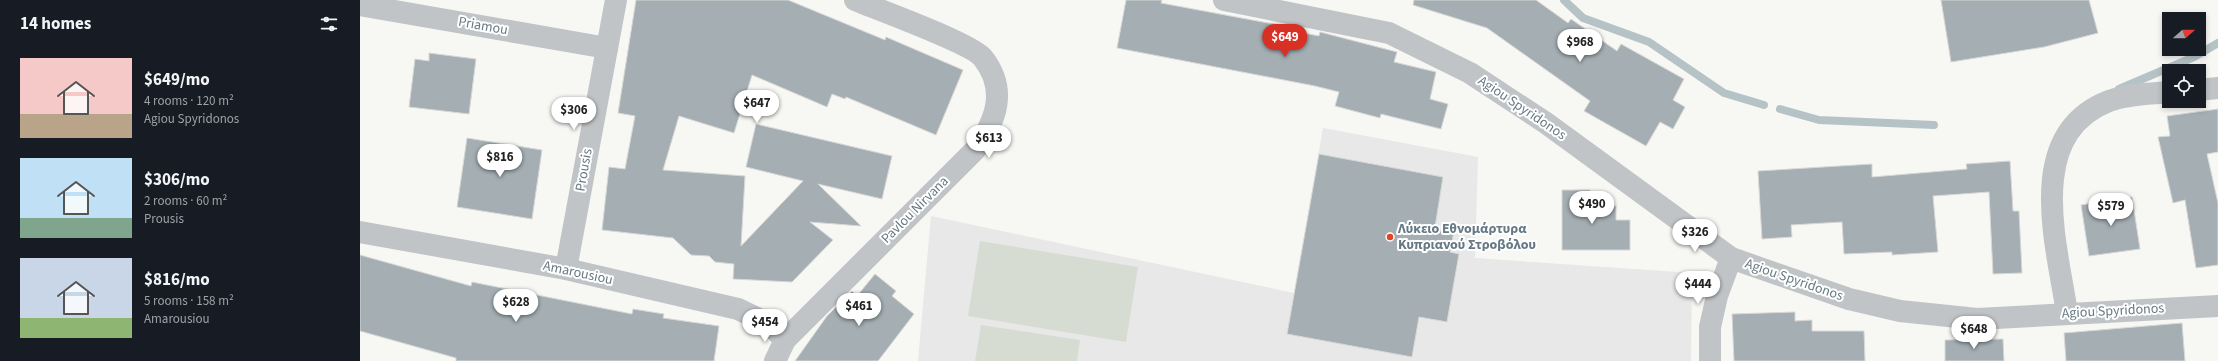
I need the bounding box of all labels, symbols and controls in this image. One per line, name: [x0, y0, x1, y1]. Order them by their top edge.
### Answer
text: 14 homes: [20, 12, 91, 36]
street label: Priamou: [457, 12, 509, 40]
north arrow: [2162, 12, 2206, 56]
map controls: [2162, 12, 2206, 108]
icon: filters: [318, 13, 340, 35]
pin: $649: [1261, 24, 1309, 58]
text: $649: [1271, 28, 1299, 46]
pin: $968: [1556, 29, 1604, 63]
text: $968: [1566, 33, 1594, 51]
button: locate: [2162, 64, 2206, 108]
text: $649/mo: [144, 68, 210, 92]
street label: Agiou Spyridonos: [1474, 71, 1570, 145]
icon: home: [52, 74, 100, 122]
pin: $647: [733, 90, 781, 124]
text: 4 rooms · 120 m²: [144, 92, 234, 110]
text: $647: [743, 94, 771, 112]
pin: $306: [550, 97, 598, 131]
text: $306: [560, 101, 588, 119]
text: Agiou Spyridonos: [144, 110, 239, 128]
pin: $613: [965, 125, 1013, 159]
text: $613: [975, 129, 1003, 147]
pin: $816: [476, 144, 524, 178]
street label: Prousis: [570, 147, 598, 193]
text: $816: [486, 148, 514, 166]
text: $306/mo: [144, 168, 210, 192]
street label: Pavlou Nirvana: [877, 172, 953, 248]
icon: home: [52, 174, 100, 222]
pin: $490: [1568, 191, 1616, 225]
text: 2 rooms · 60 m²: [144, 192, 227, 210]
pin: $579: [2087, 193, 2135, 227]
text: $490: [1578, 195, 1606, 213]
text: $579: [2097, 197, 2125, 215]
text: Prousis: [144, 210, 184, 228]
place label: Λύκειο Εθνομάρτυρα Κυπριανού Στροβόλου: [1397, 219, 1536, 255]
pin: $326: [1671, 219, 1719, 253]
text: $326: [1681, 223, 1709, 241]
marker: Λύκειο Εθνομάρτυρα Κυπριανού Στροβόλου: [1385, 232, 1395, 242]
street label: Agiou Spyridonos: [1742, 254, 1846, 306]
street label: Amarousiou: [541, 256, 615, 290]
text: $816/mo: [144, 268, 210, 292]
pin: $444: [1674, 271, 1722, 305]
icon: home: [52, 274, 100, 322]
text: $444: [1684, 275, 1712, 293]
pin: $628: [492, 289, 540, 323]
text: 5 rooms · 158 m²: [144, 292, 234, 310]
text: $628: [502, 293, 530, 311]
pin: $461: [835, 293, 883, 327]
text: $461: [845, 297, 873, 315]
street label: Agiou Spyridonos: [2061, 298, 2165, 324]
pin: $454: [741, 309, 789, 343]
text: Amarousiou: [144, 310, 210, 328]
text: $454: [751, 313, 779, 331]
pin: $648: [1950, 316, 1998, 350]
text: $648: [1960, 320, 1988, 338]

